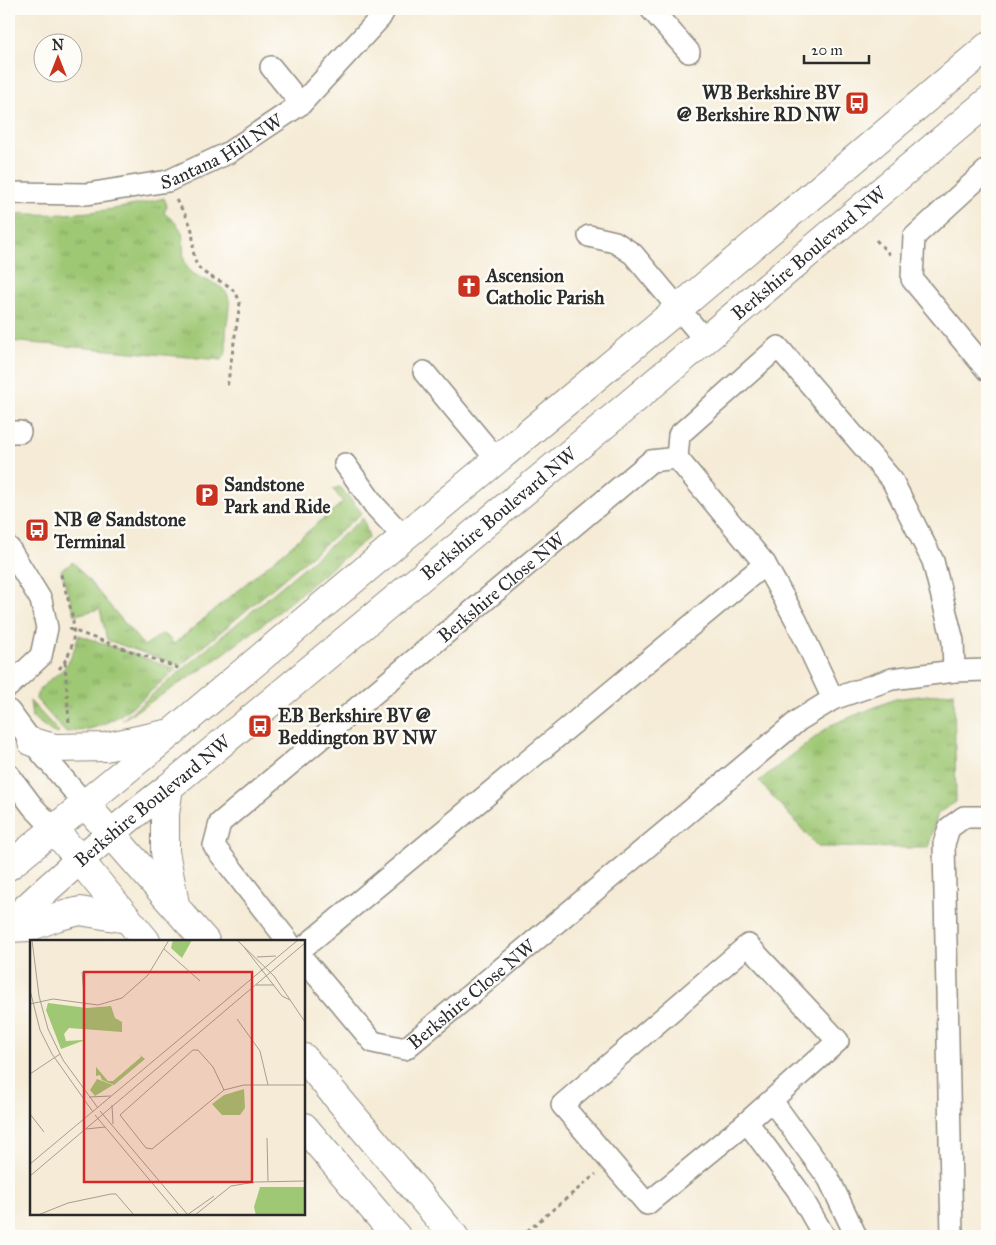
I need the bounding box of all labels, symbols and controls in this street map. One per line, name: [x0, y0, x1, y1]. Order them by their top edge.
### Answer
north arrow: [32, 32, 82, 82]
scale bar: [804, 32, 868, 64]
text: N: [52, 37, 64, 54]
text: 20 m: [811, 41, 843, 59]
place label: WB Berkshire BV @ Berkshire RD NW: [677, 81, 842, 126]
bus stop icon: WB Berkshire BV @ Berkshire RD NW: [844, 90, 870, 116]
street label: Santana Hill NW: [159, 108, 288, 194]
street label: Berkshire Boulevard NW: [727, 181, 892, 325]
place label: Ascension Catholic Parish: [484, 264, 605, 309]
church icon: Ascension Catholic Parish: [456, 273, 482, 299]
street label: Berkshire Boulevard NW: [416, 442, 582, 585]
place label: Sandstone Park and Ride: [224, 473, 330, 518]
parking icon: Sandstone Park and Ride: [194, 482, 220, 508]
place label: NB @ Sandstone Terminal: [53, 508, 186, 553]
bus stop icon: NB @ Sandstone Terminal: [24, 517, 50, 543]
street label: Berkshire Close NW: [433, 527, 570, 647]
place label: EB Berkshire BV @ Beddington BV NW: [278, 704, 437, 750]
bus stop icon: EB Berkshire BV @ Beddington BV NW: [247, 713, 273, 739]
street label: Berkshire Boulevard NW: [69, 729, 236, 872]
street label: Berkshire Close NW: [403, 934, 540, 1054]
inset map: [30, 940, 305, 1215]

